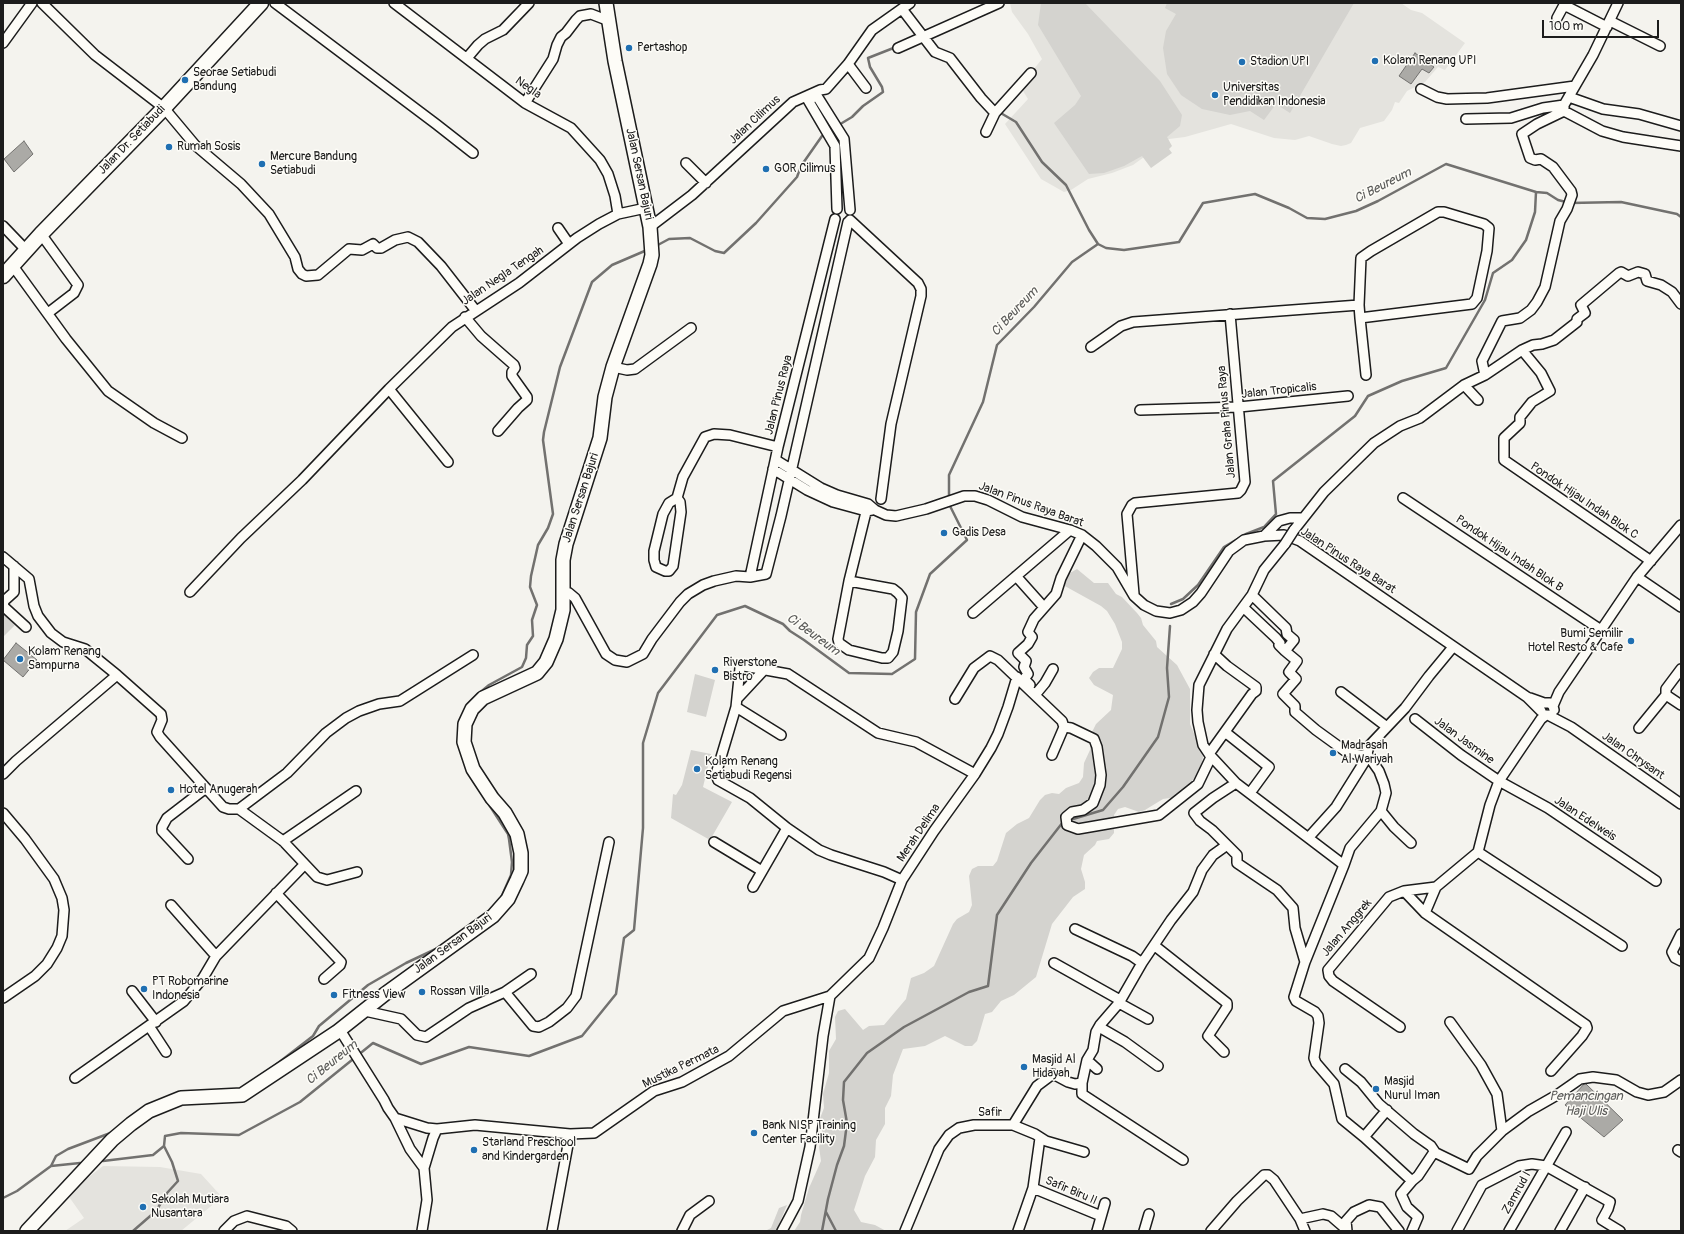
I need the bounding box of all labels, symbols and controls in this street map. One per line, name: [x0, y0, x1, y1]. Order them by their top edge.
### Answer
scale bar: [1544, 12, 1661, 38]
text: 100 m: [1549, 19, 1583, 34]
place label: Pertashop: [637, 41, 687, 55]
marker: Pertashop: [624, 43, 634, 53]
place label: Kolam Renang UPI: [1383, 54, 1476, 68]
place label: Stadion UPI: [1250, 55, 1309, 69]
marker: Kolam Renang UPI: [1370, 56, 1380, 66]
marker: Stadion UPI: [1237, 57, 1247, 67]
place label: Seorae Setiabudi Bandung: [193, 66, 276, 94]
street label: Negla: [512, 74, 544, 102]
marker: Seorae Setiabudi Bandung: [180, 75, 190, 85]
place label: Universitas Pendidikan Indonesia: [1223, 81, 1326, 109]
marker: Universitas Pendidikan Indonesia: [1210, 90, 1220, 100]
street label: Jalan Cilimus: [726, 93, 784, 147]
street label: Jalan Dr. Setiabudi: [95, 102, 169, 178]
street label: Jalan Sersan Bajuri: [622, 127, 656, 221]
place label: Rumah Sosis: [177, 140, 240, 154]
marker: Rumah Sosis: [164, 142, 174, 152]
place label: Mercure Bandung Setiabudi: [270, 150, 357, 178]
marker: Mercure Bandung Setiabudi: [257, 159, 267, 169]
place label: GOR Cilimus: [774, 162, 835, 176]
marker: GOR Cilimus: [761, 164, 771, 174]
water label: Ci Beureum: [1352, 165, 1414, 207]
street label: Jalan Negla Tengah: [459, 243, 547, 309]
water label: Ci Beureum: [988, 284, 1042, 340]
street label: Jalan Pinus Raya: [762, 354, 796, 436]
street label: Jalan Graha Pinus Raya: [1215, 365, 1239, 479]
street label: Jalan Tropicalis: [1241, 380, 1317, 402]
street label: Jalan Sersan Bajuri: [560, 451, 602, 545]
street label: Pondok Hijau Indah Blok C: [1527, 459, 1641, 543]
street label: Jalan Pinus Raya Barat: [976, 479, 1086, 531]
street label: Pondok Hijau Indah Blok B: [1453, 513, 1565, 595]
street label: Jalan Pinus Raya Barat: [1298, 525, 1398, 597]
place label: Gadis Desa: [952, 526, 1006, 540]
marker: Gadis Desa: [939, 528, 949, 538]
water label: Ci Beureum: [783, 610, 843, 660]
place label: Bumi Semilir Hotel Resto & Cafe: [1527, 627, 1623, 655]
marker: Bumi Semilir Hotel Resto & Cafe: [1626, 636, 1636, 646]
place label: Kolam Renang Sampurna: [28, 645, 101, 673]
marker: Kolam Renang Sampurna: [15, 654, 25, 664]
place label: Riverstone Bistro: [723, 656, 777, 684]
marker: Riverstone Bistro: [710, 665, 720, 675]
street label: Jalan Jasmine: [1431, 714, 1497, 768]
street label: Jalan Chrysant: [1599, 729, 1667, 783]
place label: Madrasah Al Wariyah: [1341, 739, 1393, 767]
marker: Madrasah Al Wariyah: [1328, 748, 1338, 758]
place label: Kolam Renang Setiabudi Regensi: [705, 755, 792, 783]
marker: Kolam Renang Setiabudi Regensi: [692, 764, 702, 774]
place label: Hotel Anugerah: [179, 783, 257, 797]
marker: Hotel Anugerah: [166, 785, 176, 795]
street label: Jalan Edelweis: [1551, 794, 1619, 844]
street label: Merah Delima: [894, 801, 944, 865]
street label: Jalan Anggrek: [1319, 896, 1375, 960]
street label: Jalan Sersan Bajuri: [411, 911, 495, 977]
place label: PT Robomarine Indonesia: [152, 975, 228, 1003]
marker: PT Robomarine Indonesia: [139, 984, 149, 994]
place label: Rossan Villa: [430, 985, 489, 999]
marker: Rossan Villa: [417, 987, 427, 997]
place label: Fitness View: [342, 988, 406, 1002]
marker: Fitness View: [329, 990, 339, 1000]
water label: Ci Beureum: [303, 1037, 361, 1089]
street label: Mustika Permata: [640, 1042, 722, 1092]
place label: Masjid Al Hidayah: [1032, 1053, 1076, 1081]
marker: Masjid Al Hidayah: [1019, 1062, 1029, 1072]
place label: Masjid Nurul Iman: [1384, 1075, 1440, 1103]
marker: Masjid Nurul Iman: [1371, 1084, 1381, 1094]
water label: Pemancingan Haji Ulis: [1549, 1089, 1623, 1120]
street label: Safir: [978, 1106, 1002, 1120]
place label: Bank NISP Training Center Facility: [762, 1119, 856, 1147]
marker: Bank NISP Training Center Facility: [749, 1128, 759, 1138]
place label: Starland Preschool and Kindergarden: [482, 1136, 576, 1164]
marker: Starland Preschool and Kindergarden: [469, 1145, 479, 1155]
street label: Zamrud I: [1499, 1169, 1535, 1217]
street label: Safir Biru II: [1043, 1174, 1099, 1208]
place label: Sekolah Mutiara Nusantara: [151, 1193, 229, 1221]
marker: Sekolah Mutiara Nusantara: [138, 1202, 148, 1212]

